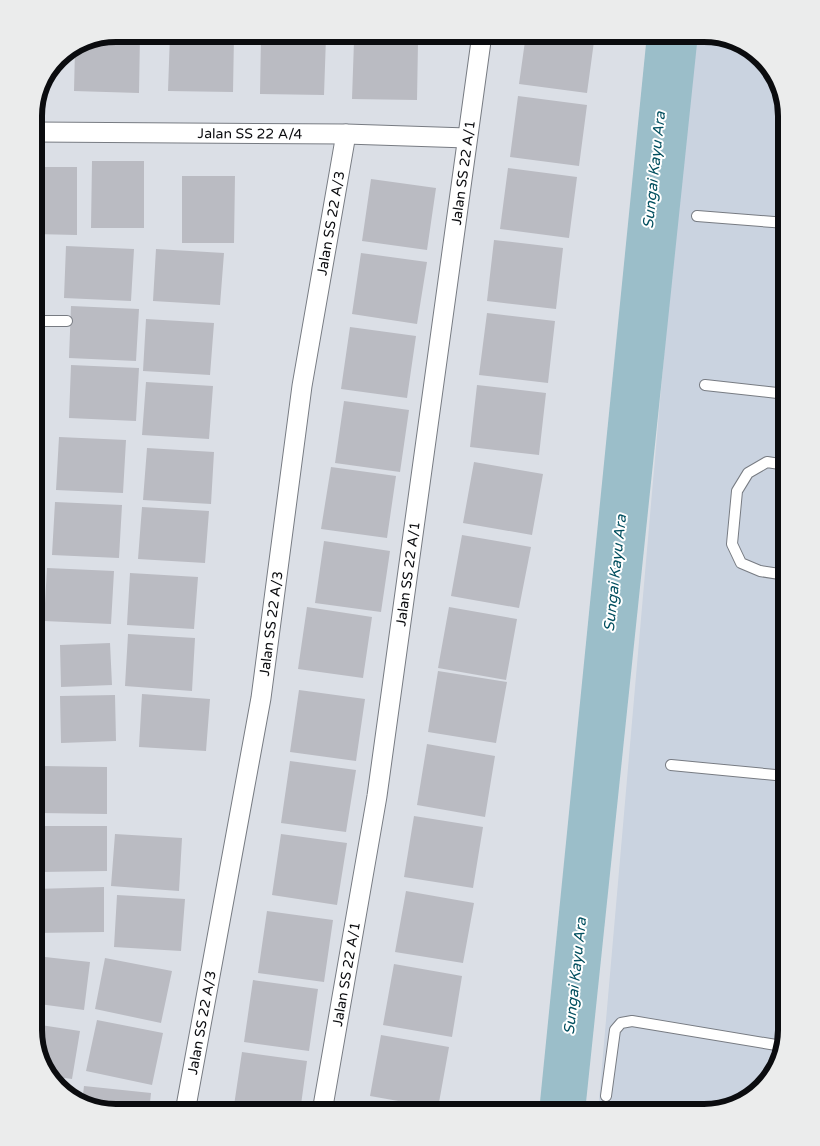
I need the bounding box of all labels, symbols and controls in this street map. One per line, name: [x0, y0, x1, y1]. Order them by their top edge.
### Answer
water label: Sungai Kayu Ara: [639, 110, 669, 229]
street label: Jalan SS 22 A/1: [447, 119, 479, 226]
street label: Jalan SS 22 A/4: [198, 125, 303, 142]
street label: Jalan SS 22 A/3: [313, 170, 348, 277]
water label: Sungai Kayu Ara: [600, 513, 630, 632]
street label: Jalan SS 22 A/1: [392, 520, 423, 627]
street label: Jalan SS 22 A/3: [255, 570, 286, 677]
water label: Sungai Kayu Ara: [560, 916, 590, 1035]
street label: Jalan SS 22 A/1: [329, 921, 363, 1028]
street label: Jalan SS 22 A/3: [184, 969, 219, 1076]

